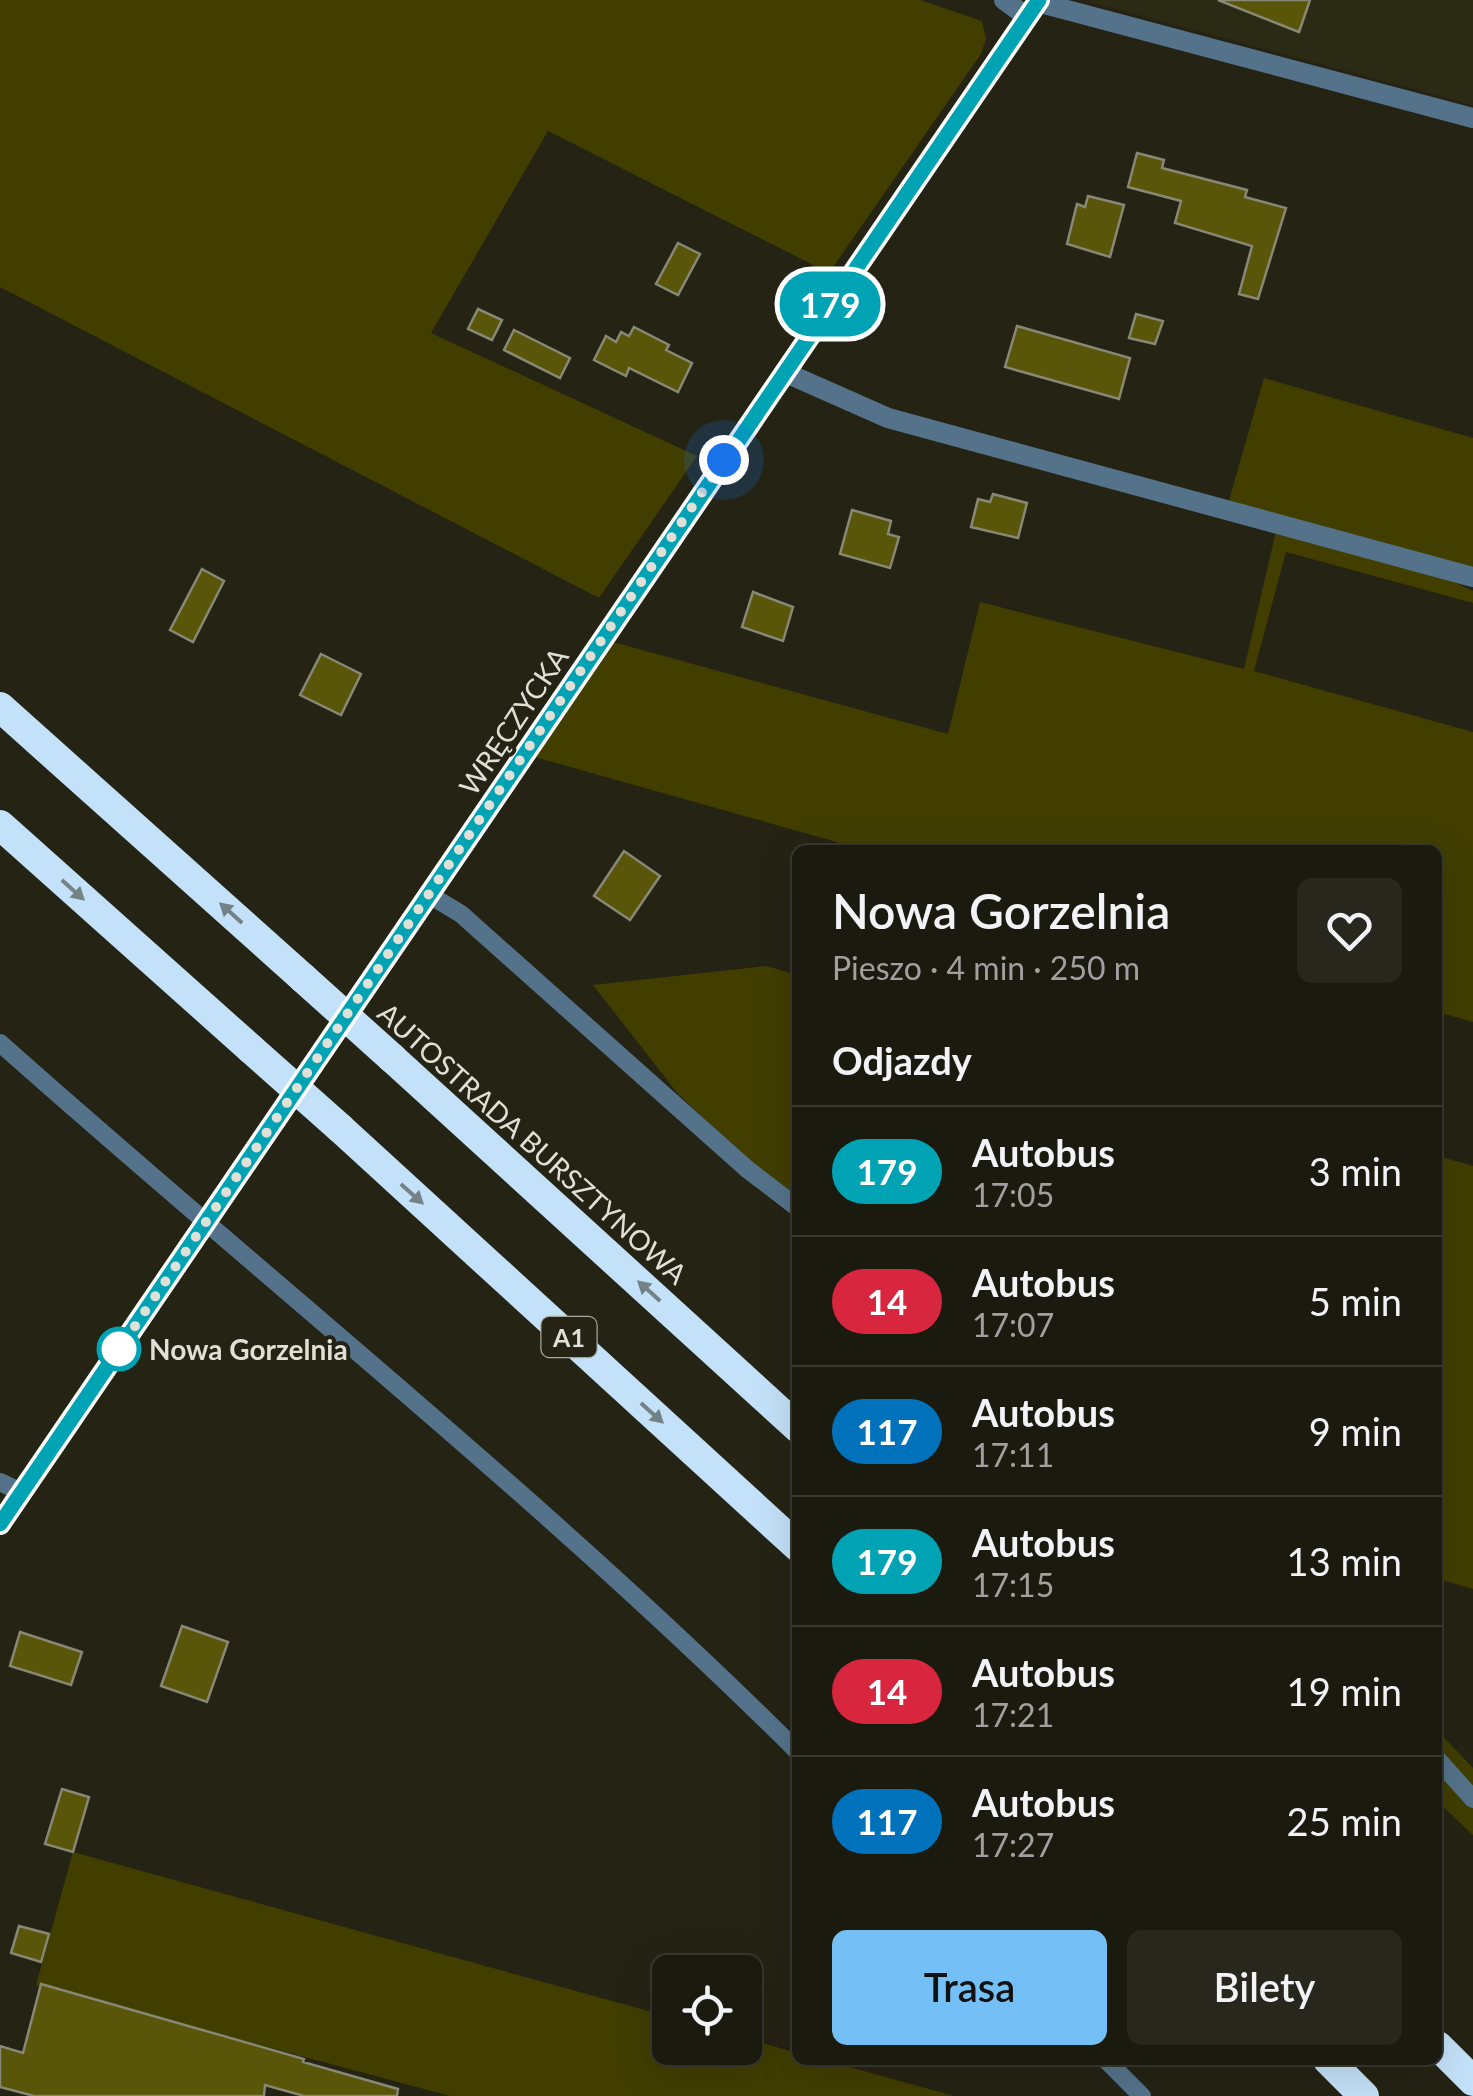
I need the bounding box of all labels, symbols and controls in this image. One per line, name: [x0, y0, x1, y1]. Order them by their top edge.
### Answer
line badge: 179: [772, 272, 888, 336]
text: 179: [800, 283, 860, 325]
your location: [699, 435, 749, 485]
street label: WRĘCZYCKA: [451, 641, 575, 801]
one-way arrow: [60, 878, 85, 900]
button: heart: [1297, 878, 1402, 983]
text: Nowa Gorzelnia: [832, 882, 1170, 939]
one-way arrow: [219, 902, 243, 925]
text: Pieszo · 4 min · 250 m: [832, 948, 1140, 987]
street label: AUTOSTRADA BURSZTYNOWA: [372, 995, 694, 1291]
text: Odjazdy: [832, 1037, 972, 1083]
text: Autobus: [972, 1129, 1115, 1175]
text: 3 min: [1309, 1148, 1402, 1194]
text: 179: [857, 1150, 917, 1192]
text: 17:05: [972, 1175, 1054, 1214]
one-way arrow: [400, 1182, 424, 1205]
text: Autobus: [972, 1259, 1115, 1305]
text: 5 min: [1309, 1278, 1402, 1324]
one-way arrow: [637, 1280, 661, 1303]
text: 14: [867, 1280, 907, 1322]
text: 17:07: [972, 1305, 1054, 1344]
road number: A1: [542, 1317, 596, 1357]
marker: Nowa Gorzelnia: [98, 1328, 140, 1370]
place label: Nowa Gorzelnia: [149, 1332, 348, 1366]
text: Autobus: [972, 1389, 1115, 1435]
one-way arrow: [640, 1401, 664, 1424]
text: 9 min: [1309, 1408, 1402, 1454]
text: 117: [857, 1410, 917, 1452]
text: 17:11: [972, 1435, 1054, 1474]
text: Autobus: [972, 1519, 1115, 1565]
text: 13 min: [1287, 1538, 1402, 1584]
text: 179: [857, 1540, 917, 1582]
text: 17:15: [972, 1565, 1054, 1604]
text: Autobus: [972, 1649, 1115, 1695]
text: 19 min: [1287, 1668, 1402, 1714]
text: 14: [867, 1670, 907, 1712]
text: 17:21: [972, 1695, 1054, 1734]
text: Autobus: [972, 1779, 1115, 1825]
text: 25 min: [1287, 1798, 1402, 1844]
text: 117: [857, 1800, 917, 1842]
text: 17:27: [972, 1825, 1054, 1864]
button: Trasa: [832, 1930, 1107, 2045]
button: Bilety: [1127, 1930, 1402, 2045]
map controls: [652, 1955, 762, 2065]
button: locate: [652, 1955, 762, 2065]

